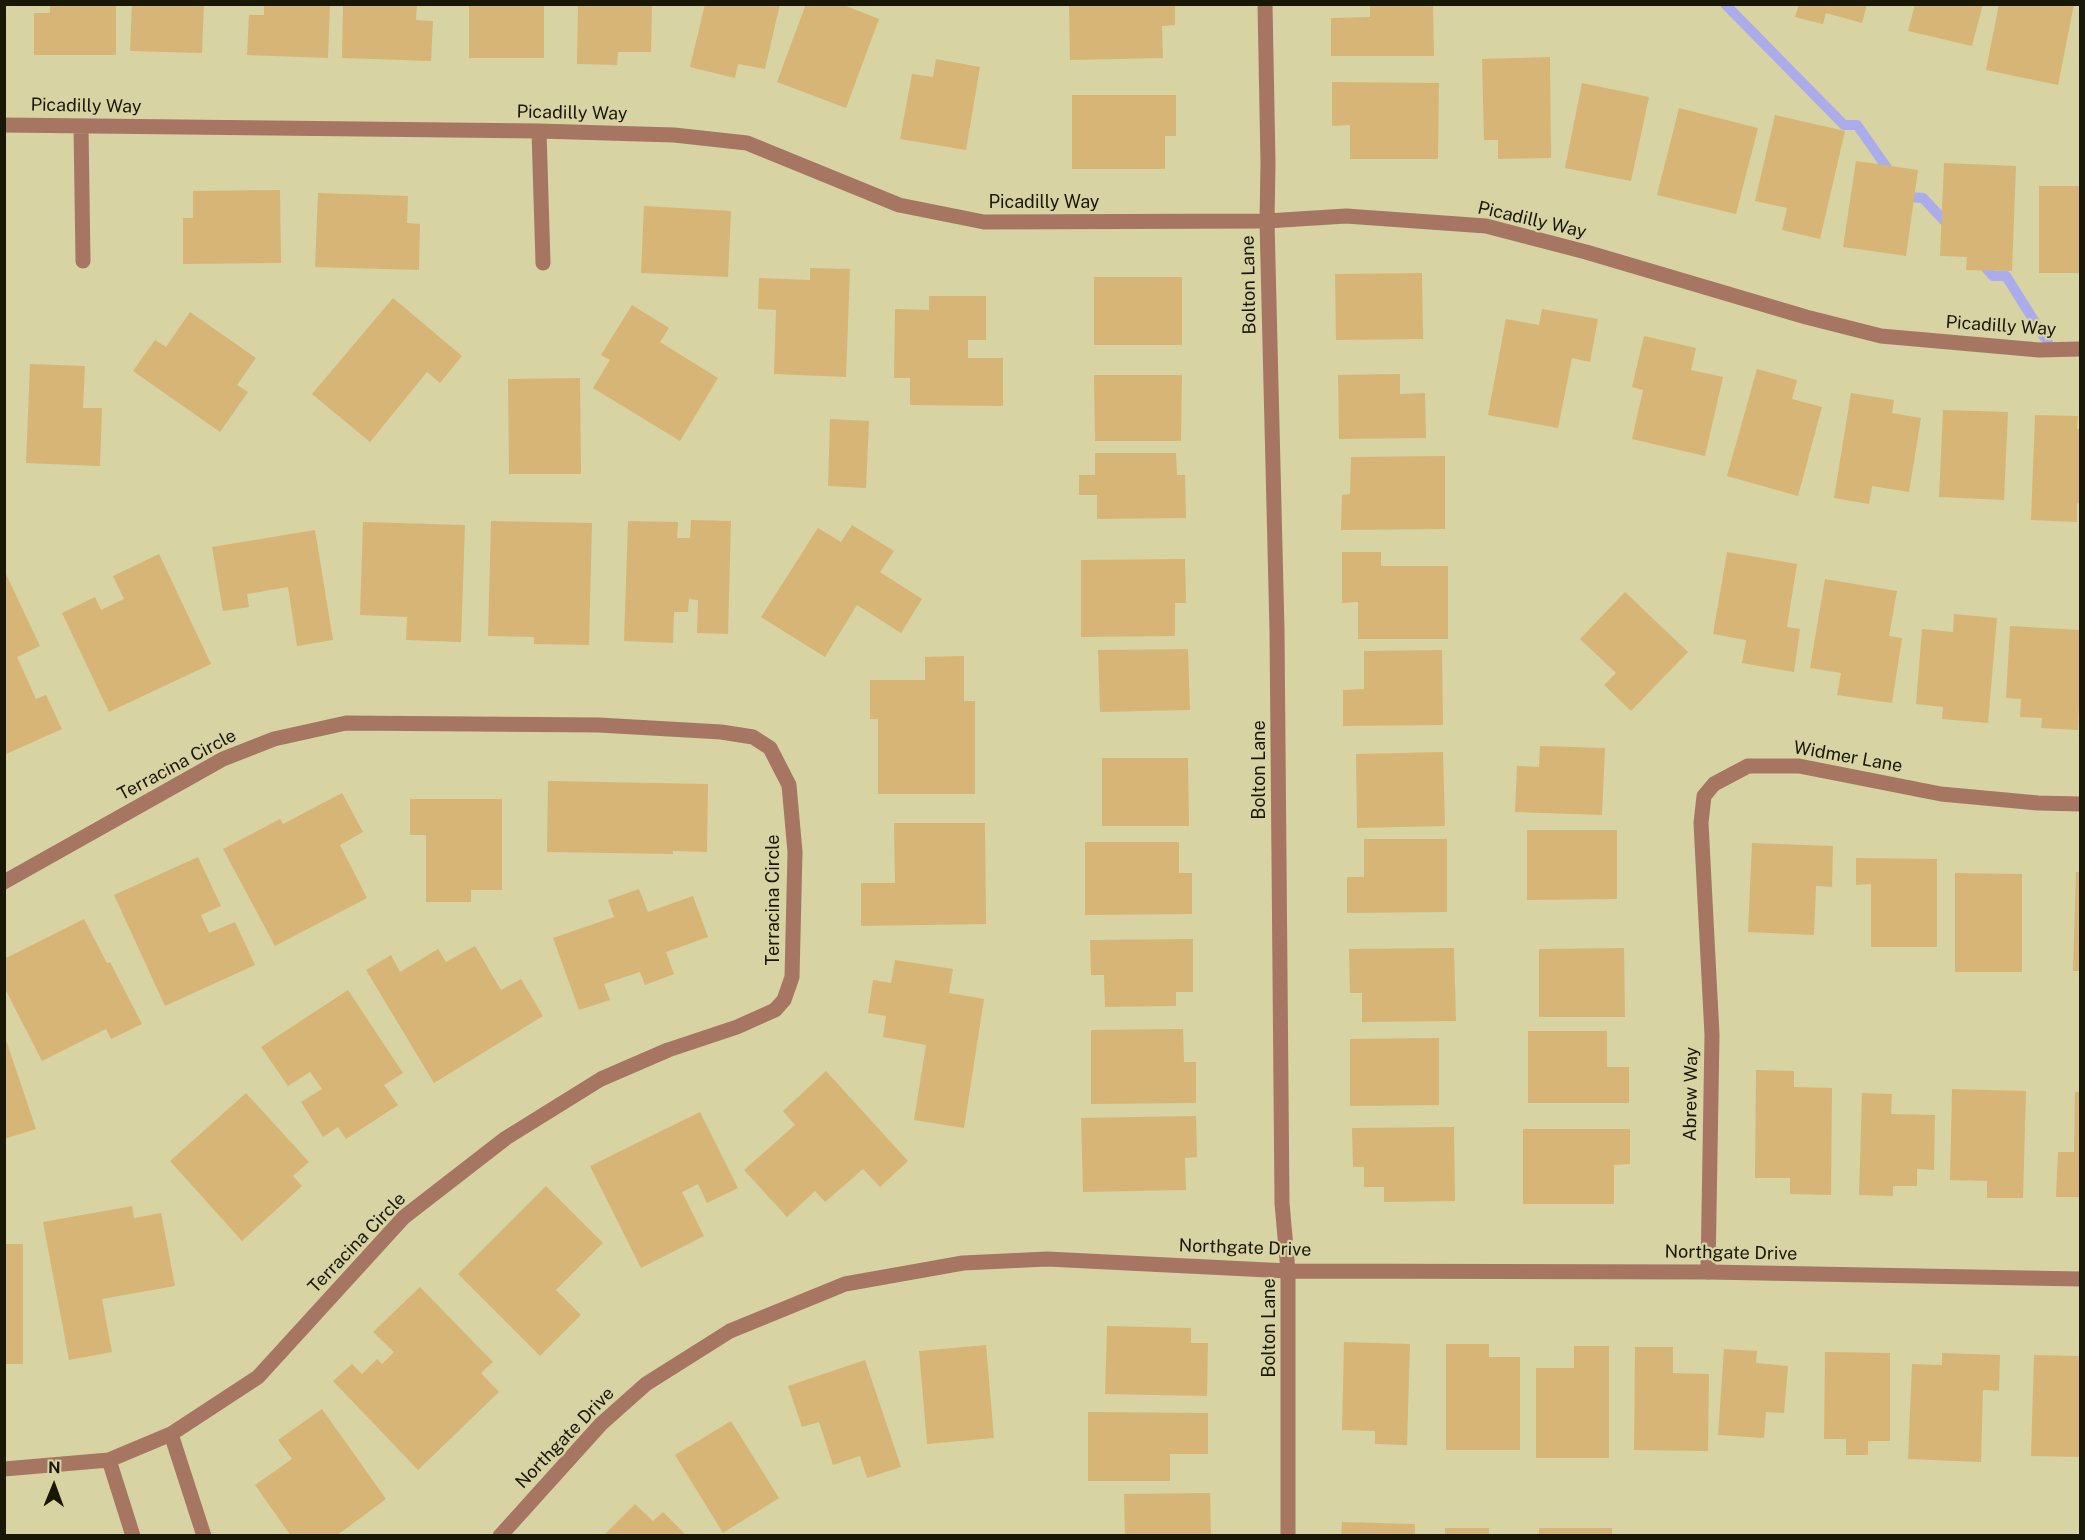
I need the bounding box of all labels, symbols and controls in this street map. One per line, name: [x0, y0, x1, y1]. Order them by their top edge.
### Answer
street label: Picadilly Way: [30, 94, 142, 118]
street label: Picadilly Way: [516, 101, 628, 125]
street label: Picadilly Way: [989, 191, 1099, 213]
street label: Picadilly Way: [1476, 197, 1588, 243]
street label: Bolton Lane: [1237, 235, 1261, 335]
street label: Picadilly Way: [1945, 311, 2057, 341]
street label: Bolton Lane: [1248, 720, 1270, 820]
street label: Terracina Circle: [114, 725, 240, 805]
street label: Widmer Lane: [1792, 737, 1904, 777]
street label: Terracina Circle: [762, 835, 784, 965]
street label: Abrew Way: [1679, 1047, 1703, 1141]
street label: Terracina Circle: [304, 1188, 410, 1298]
street label: Northgate Drive: [1178, 1235, 1312, 1261]
street label: Northgate Drive: [1664, 1241, 1798, 1265]
street label: Bolton Lane: [1258, 1278, 1280, 1378]
street label: Northgate Drive: [511, 1383, 619, 1493]
north arrow: [24, 1456, 84, 1516]
text: N: [48, 1458, 61, 1477]

